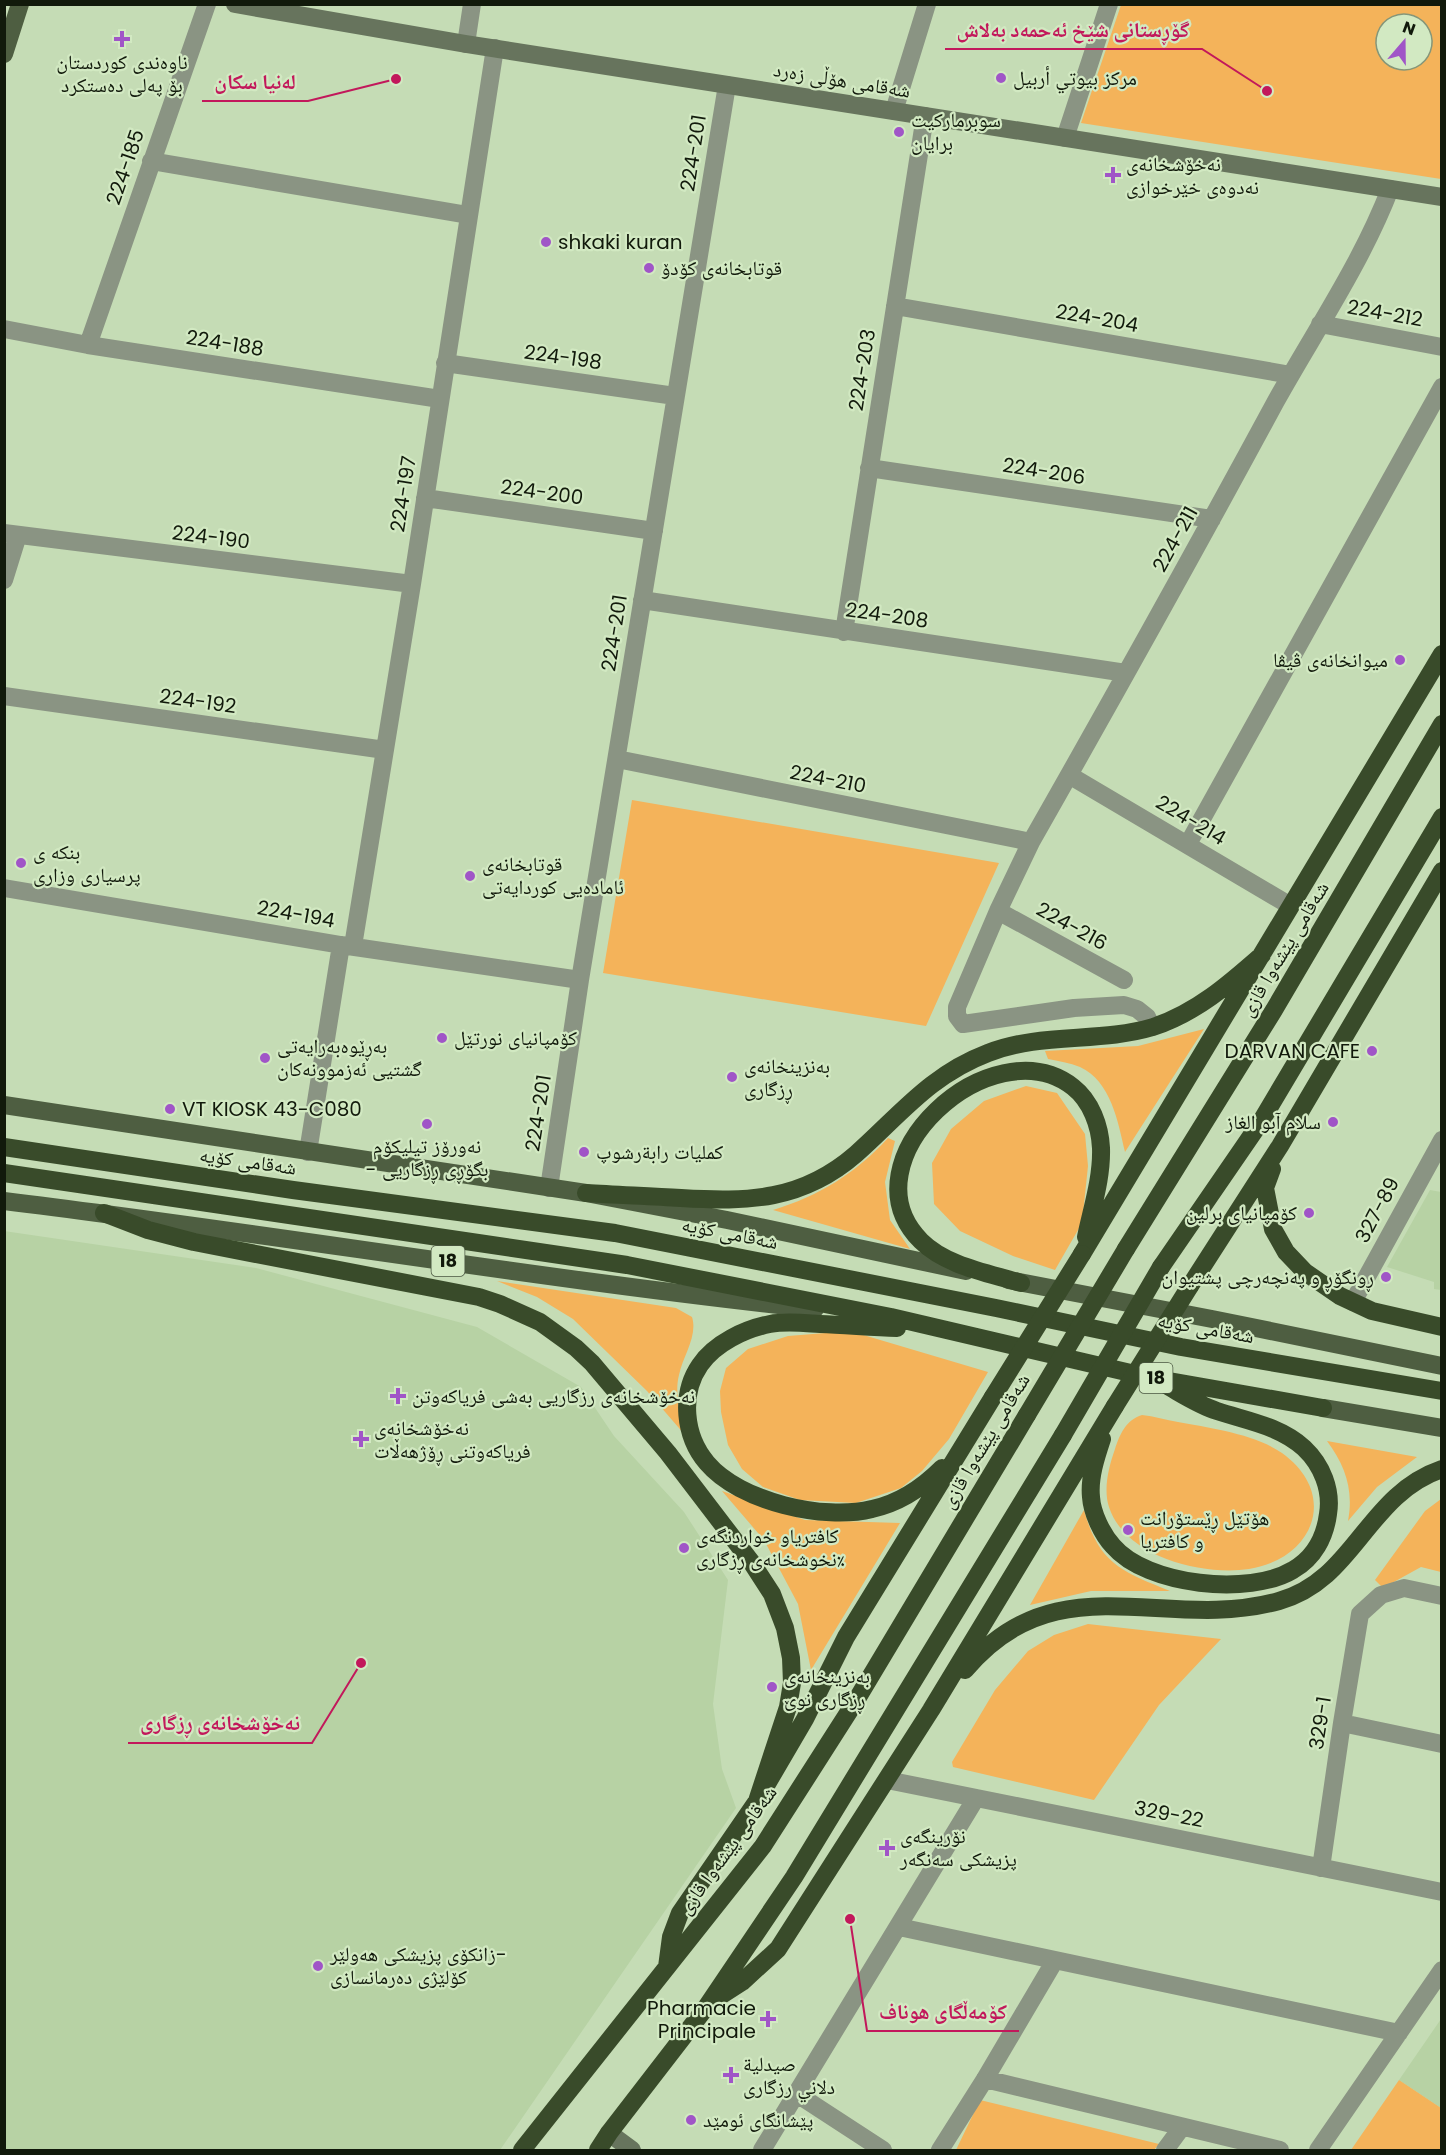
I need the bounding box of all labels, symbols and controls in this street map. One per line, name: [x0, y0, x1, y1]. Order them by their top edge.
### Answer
callout: گۆڕستانی شێخ ئەحمەد بەلاش: [945, 10, 1202, 49]
north arrow: [1374, 12, 1434, 72]
text: گۆڕستانی شێخ ئەحمەد بەلاش: [957, 15, 1189, 46]
text: N: [1399, 16, 1419, 41]
marker: ناوەندی کوردستان بۆ پەلی دەستکرد: [113, 30, 131, 48]
place label: ناوەندی کوردستان بۆ پەلی دەستکرد: [56, 48, 188, 99]
street label: شەقامی هۆڵی زەرد: [771, 55, 913, 105]
callout: لەنیا سکان: [202, 62, 308, 101]
place label: مركز بيوتي أربيل: [1013, 64, 1137, 94]
text: لەنیا سکان: [214, 67, 296, 96]
marker: مركز بيوتي أربيل: [994, 71, 1008, 85]
place label: سوبرماركيت برايان: [911, 106, 1001, 157]
street label: 224-201: [673, 113, 713, 193]
street label: 224-185: [99, 125, 151, 209]
marker: سوبرماركيت برايان: [892, 125, 906, 139]
place label: نەخۆشخانەی نەدوەی خێرخوازی: [1126, 150, 1259, 201]
marker: نەخۆشخانەی نەدوەی خێرخوازی: [1104, 166, 1122, 184]
place label: shkaki kuran: [558, 228, 683, 256]
marker: shkaki kuran: [539, 235, 553, 249]
place label: قوتابخانەی کۆدۆ: [661, 254, 782, 282]
marker: قوتابخانەی کۆدۆ: [642, 261, 656, 275]
street label: 224-212: [1345, 293, 1425, 333]
street label: 224-204: [1054, 297, 1140, 339]
street label: 224-188: [184, 323, 266, 363]
street label: 224-203: [842, 327, 882, 413]
street label: 224-198: [522, 338, 604, 376]
street label: 224-206: [1001, 451, 1087, 491]
street label: 224-197: [383, 454, 423, 534]
street label: 224-200: [499, 472, 585, 512]
street label: 224-211: [1146, 501, 1204, 577]
street label: 224-190: [170, 518, 252, 556]
street label: 224-201: [594, 593, 634, 673]
street label: 224-208: [844, 595, 930, 635]
place label: میوانخانەی ڤیڤا: [1273, 646, 1388, 674]
marker: میوانخانەی ڤیڤا: [1393, 653, 1407, 667]
street label: 224-192: [158, 682, 238, 720]
street label: 224-210: [788, 758, 868, 800]
street label: 224-214: [1151, 788, 1231, 852]
place label: بنكه ى پرسيارى وزارى: [33, 838, 141, 889]
place label: قوتابخانەی ئامادەیی کوردایەتی: [482, 850, 624, 901]
marker: بنكه ى پرسيارى وزارى: [14, 856, 28, 870]
marker: قوتابخانەی ئامادەیی کوردایەتی: [463, 869, 477, 883]
street label: شەقامی پێشەوا قازی: [1233, 876, 1335, 1022]
street label: 224-194: [255, 893, 337, 935]
street label: 224-216: [1031, 895, 1113, 957]
place label: كۆمپانیای نورتێل: [454, 1024, 577, 1052]
marker: كۆمپانیای نورتێل: [435, 1031, 449, 1045]
place label: بەڕێوەبەرایەتی گشتیی ئەزموونەکان: [277, 1032, 422, 1083]
place label: DARVAN CAFE: [1225, 1037, 1360, 1065]
marker: DARVAN CAFE: [1365, 1044, 1379, 1058]
marker: بەڕێوەبەرایەتی گشتیی ئەزموونەکان: [258, 1051, 272, 1065]
place label: بەنزینخانەی ڕزگاری: [744, 1052, 830, 1105]
marker: بەنزینخانەی ڕزگاری: [725, 1070, 739, 1084]
street label: 224-201: [518, 1073, 558, 1153]
place label: VT KIOSK 43-C080: [182, 1095, 362, 1123]
marker: VT KIOSK 43-C080: [163, 1102, 177, 1116]
place label: سلام آبو الغاز: [1225, 1108, 1321, 1136]
marker: سلام آبو الغاز: [1326, 1115, 1340, 1129]
marker: نەورۆز تیلیکۆم - بگۆڕی ڕزگاریی: [420, 1117, 434, 1131]
place label: نەورۆز تیلیکۆم - بگۆڕی ڕزگاریی: [366, 1132, 488, 1185]
place label: کملیات رابةرشوپ: [596, 1138, 723, 1166]
street label: شەقامی کۆیە: [198, 1140, 298, 1182]
marker: کملیات رابةرشوپ: [577, 1145, 591, 1159]
street label: 327-89: [1348, 1172, 1406, 1248]
place label: کۆمپانیای برلین: [1186, 1199, 1297, 1227]
marker: کۆمپانیای برلین: [1302, 1206, 1316, 1220]
street label: شەقامی کۆیە: [680, 1210, 780, 1256]
road number: 18: [432, 1246, 464, 1276]
place label: ڕونگۆڕ و پەنچەرچی پشتیوان: [1161, 1263, 1374, 1293]
marker: ڕونگۆڕ و پەنچەرچی پشتیوان: [1379, 1270, 1393, 1284]
street label: شەقامی کۆیە: [1156, 1306, 1256, 1350]
road number: 18: [1140, 1363, 1172, 1393]
street label: شەقامی پێشەوا قازی: [934, 1368, 1036, 1514]
place label: نەخۆشخانەی رزگاریی بەشی فریاکەوتن: [412, 1382, 695, 1410]
marker: نەخۆشخانەی رزگاریی بەشی فریاکەوتن: [389, 1387, 407, 1405]
place label: نەخۆشخانەی فریاکەوتنی ڕۆژهەڵات: [374, 1414, 531, 1467]
marker: نەخۆشخانەی فریاکەوتنی ڕۆژهەڵات: [352, 1430, 370, 1448]
place label: هۆتێل ڕێستۆرانت و کافتریا: [1140, 1504, 1269, 1555]
place label: كافتریاو خواردنگەی نخوشخانەی ڕزگاری٪: [696, 1522, 845, 1575]
marker: هۆتێل ڕێستۆرانت و کافتریا: [1121, 1523, 1135, 1537]
marker: كافتریاو خواردنگەی نخوشخانەی ڕزگاری٪: [677, 1541, 691, 1555]
place label: بەنزینخانەی ڕزگاری نوێ: [784, 1662, 870, 1715]
marker: بەنزینخانەی ڕزگاری نوێ: [765, 1680, 779, 1694]
street label: 329-1: [1302, 1694, 1338, 1752]
callout: نەخۆشخانەی ڕزگاری: [128, 1704, 312, 1743]
text: نەخۆشخانەی ڕزگاری: [140, 1708, 300, 1739]
street label: شەقامی پێشەوا قازی: [671, 1780, 783, 1920]
street label: 329-22: [1132, 1794, 1206, 1834]
place label: نۆرینگەی پزیشکی سەنگەر: [899, 1822, 1017, 1873]
marker: نۆرینگەی پزیشکی سەنگەر: [878, 1839, 896, 1857]
place label: زانکۆی پزیشکی هەولێر- کۆلێژی دەرمانسازی: [329, 1940, 507, 1991]
marker: زانکۆی پزیشکی هەولێر- کۆلێژی دەرمانسازی: [311, 1959, 325, 1973]
callout: کۆمەڵگای هوناف: [867, 1992, 1019, 2031]
place label: Pharmacie Principale: [647, 1994, 756, 2045]
text: کۆمەڵگای هوناف: [879, 1997, 1007, 2026]
marker: Pharmacie Principale: [761, 2012, 775, 2026]
place label: صيدلية دلاني رزگاری: [743, 2050, 835, 2103]
marker: صيدلية دلاني رزگاری: [724, 2068, 738, 2082]
place label: پێشانگای ئومێد: [703, 2106, 814, 2134]
marker: پێشانگای ئومێد: [684, 2113, 698, 2127]

